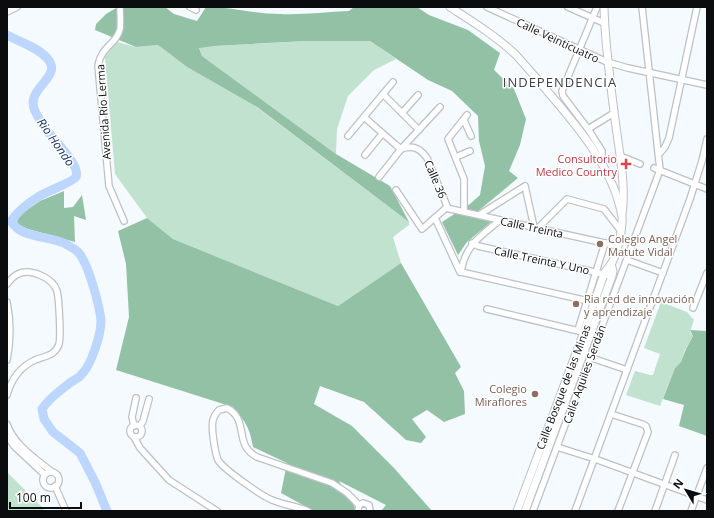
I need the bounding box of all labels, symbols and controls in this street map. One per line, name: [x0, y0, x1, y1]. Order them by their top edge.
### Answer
street label: Calle Veinticuatro: [514, 14, 602, 66]
street label: Avenida Río Lerma: [92, 64, 114, 160]
district label: INDEPENDENCIA: [503, 73, 617, 91]
water label: Rio Hondo: [33, 114, 79, 170]
place label: Consultorio Medico Country: [536, 151, 617, 179]
street label: Calle 36: [421, 158, 451, 200]
marker: Consultorio Medico Country: [620, 158, 632, 170]
street label: Calle Treinta: [499, 213, 565, 241]
place label: Colegio Angel Matute Vidal: [608, 231, 677, 259]
marker: Colegio Angel Matute Vidal: [595, 239, 605, 249]
street label: Calle Treinta Y Uno: [493, 243, 591, 278]
place label: Ria red de innovación y aprendizaje: [584, 291, 694, 319]
marker: Ria red de innovación y aprendizaje: [571, 299, 581, 309]
street label: Calle Bosque de las Minas: [532, 322, 594, 452]
street label: Calle Aquiles Serdán: [559, 322, 609, 426]
place label: Colegio Miraflores: [475, 381, 527, 409]
marker: Colegio Miraflores: [530, 389, 540, 399]
north arrow: [666, 470, 706, 510]
text: N: [669, 475, 686, 492]
scale bar: [10, 484, 81, 510]
text: 100 m: [16, 489, 51, 506]

